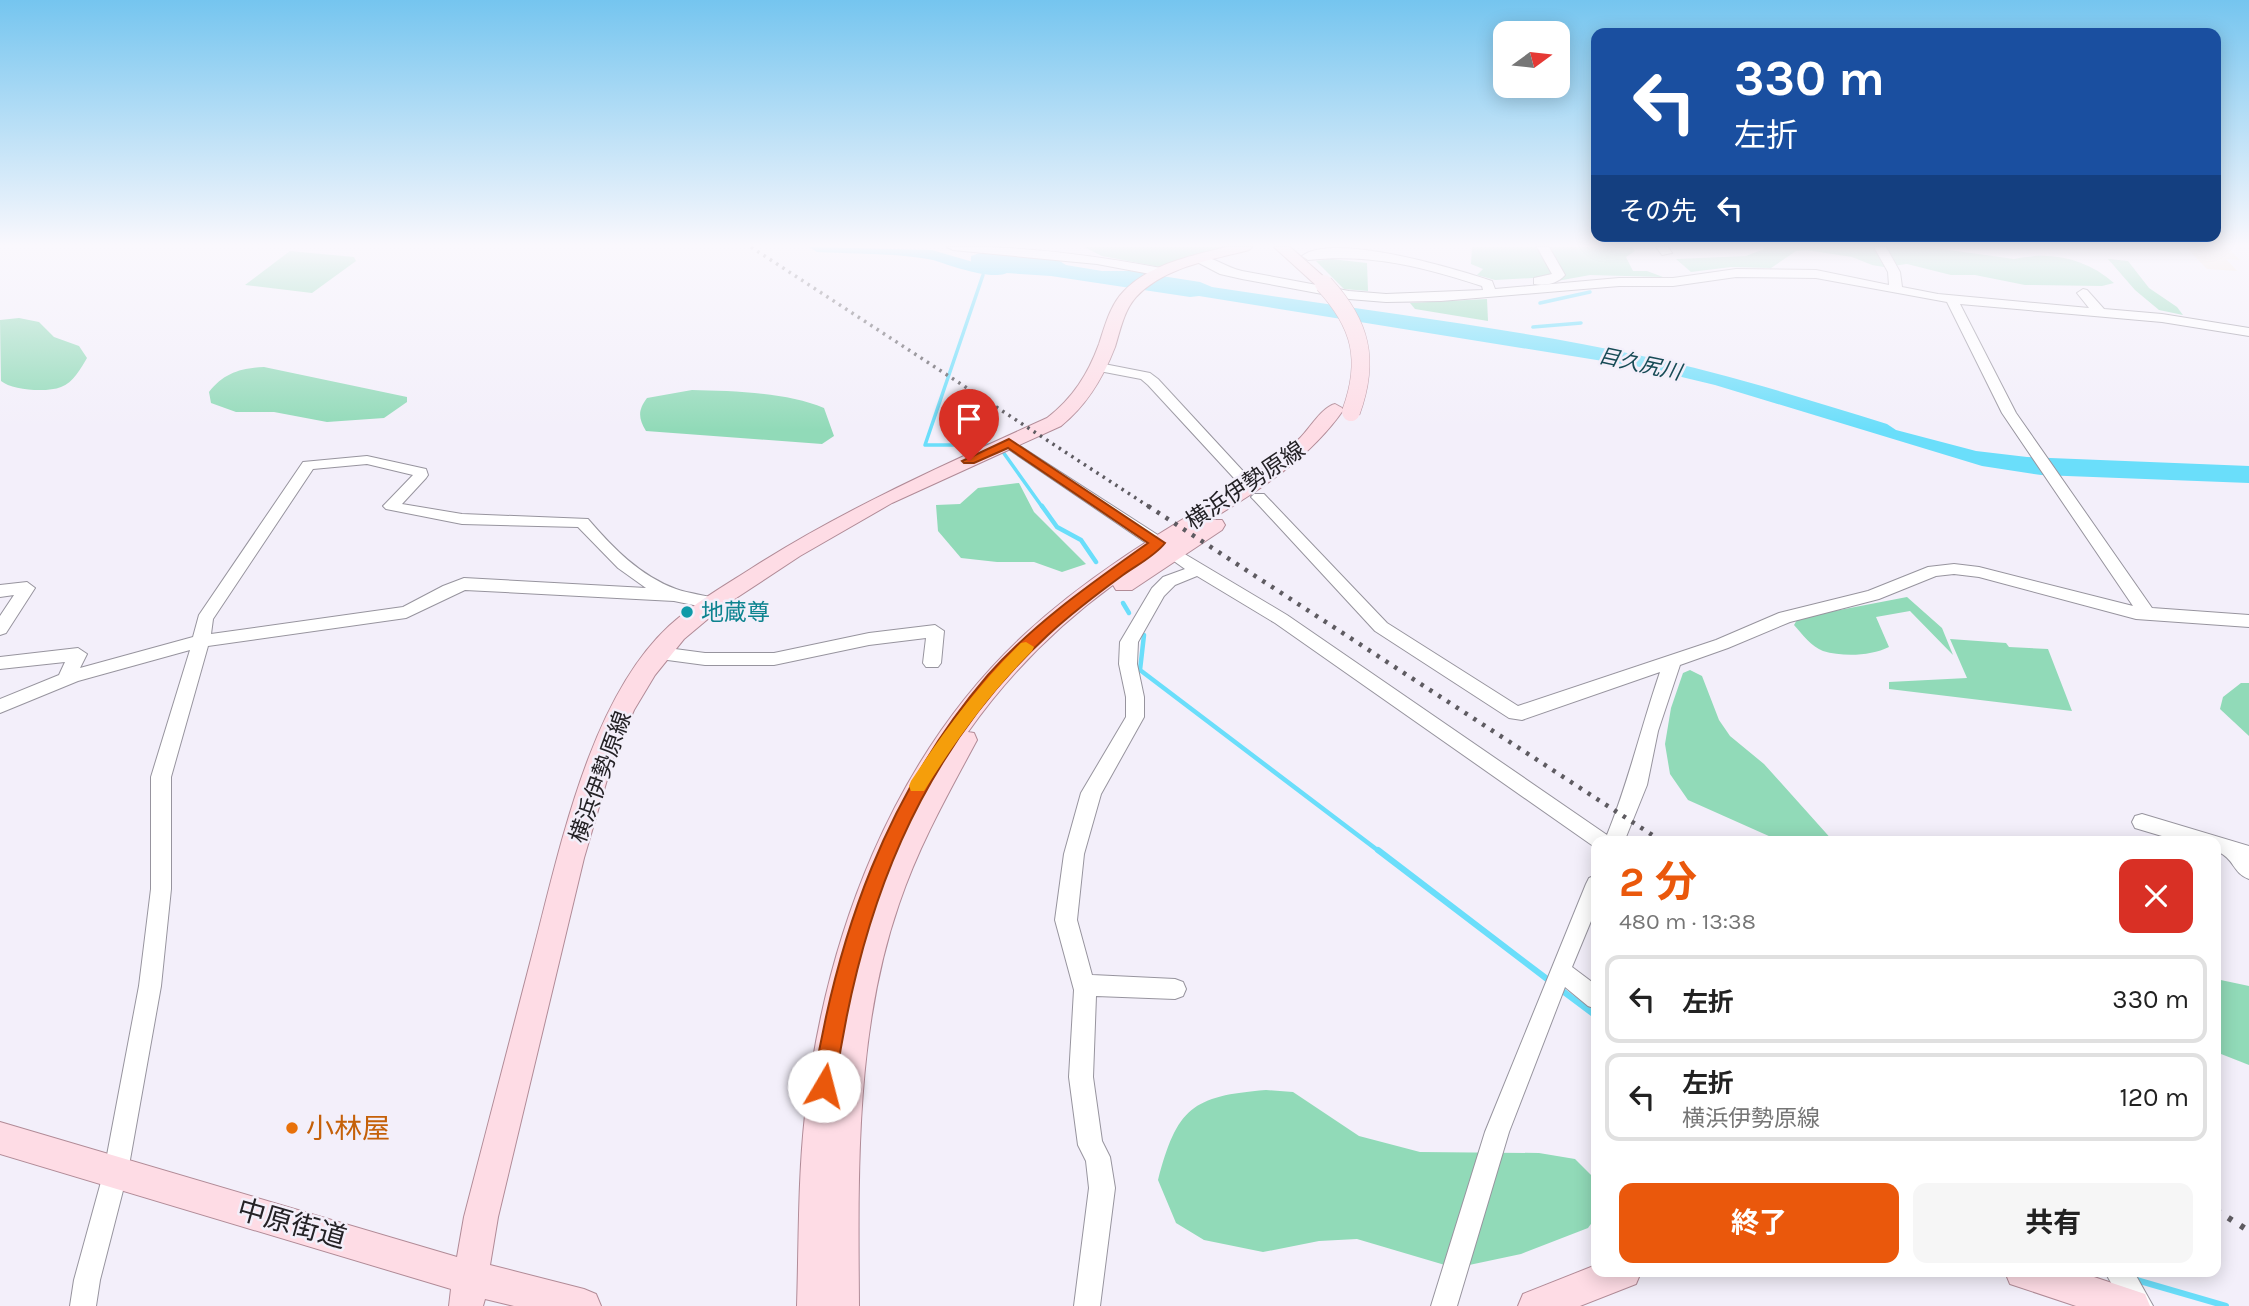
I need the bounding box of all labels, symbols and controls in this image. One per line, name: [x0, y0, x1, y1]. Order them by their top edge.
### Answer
north arrow: [1493, 21, 1570, 98]
map controls: [1493, 21, 1570, 98]
text: 330 m: [1734, 50, 1885, 107]
icon: left: [1619, 56, 1710, 147]
text: 左折: [1734, 117, 1798, 154]
icon: left: [1711, 189, 1749, 227]
text: その先: [1619, 196, 1697, 227]
water label: 目久尻川: [1596, 344, 1686, 385]
pin: [939, 389, 999, 461]
icon: arrive: [950, 400, 988, 438]
street label: 横浜伊勢原線: [1181, 436, 1310, 535]
place label: 地蔵尊: [701, 599, 770, 626]
marker: 地蔵尊: [679, 604, 695, 620]
street label: 横浜伊勢原線: [564, 708, 637, 847]
text: 2 分: [1619, 857, 1697, 907]
button: close: [2119, 859, 2193, 933]
text: 480 m · 13:38: [1619, 908, 1756, 935]
icon: left: [1623, 980, 1661, 1018]
text: 330 m: [2112, 984, 2189, 1015]
text: 左折: [1682, 987, 1734, 1018]
position arrow: [787, 1049, 861, 1123]
text: 左折: [1682, 1068, 1734, 1099]
icon: left: [1623, 1078, 1661, 1116]
text: 120 m: [2119, 1082, 2189, 1113]
text: 横浜伊勢原線: [1682, 1105, 1820, 1132]
place label: 小林屋: [306, 1112, 390, 1145]
marker: 小林屋: [284, 1120, 300, 1136]
button: 終了: [1619, 1183, 1899, 1263]
button: 共有: [1913, 1183, 2193, 1263]
street label: 中原街道: [233, 1192, 350, 1255]

